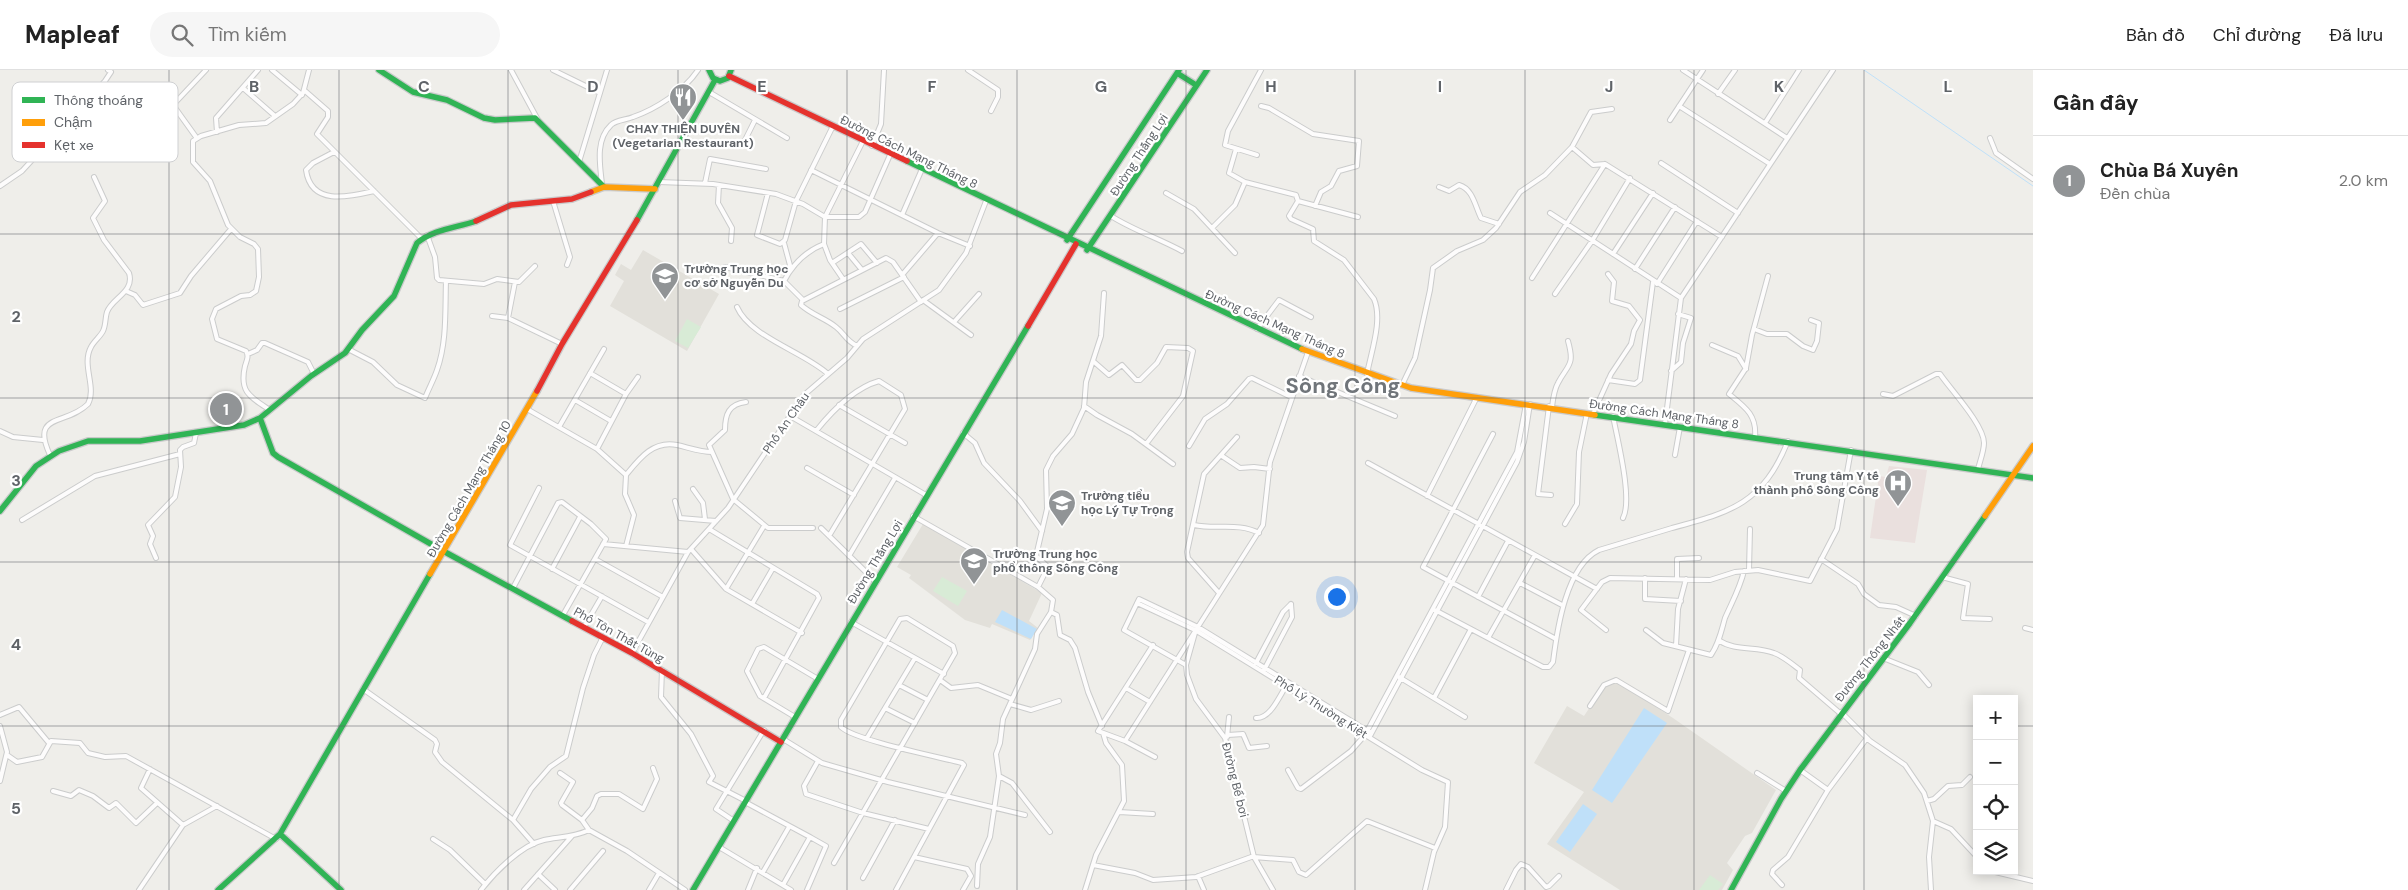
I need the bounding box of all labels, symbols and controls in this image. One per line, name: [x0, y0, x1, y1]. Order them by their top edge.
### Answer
search box: [150, 12, 500, 57]
text: Mapleaf: [25, 19, 120, 50]
icon: search: [168, 21, 196, 49]
text: Tìm kiếm: [208, 22, 287, 47]
text: Bản đồ: [2126, 23, 2185, 47]
text: Chỉ đường: [2213, 23, 2301, 47]
text: Đã lưu: [2329, 23, 2383, 47]
text: B: [249, 76, 259, 97]
text: C: [418, 76, 430, 97]
text: D: [587, 76, 599, 97]
text: E: [757, 76, 767, 97]
text: F: [928, 76, 937, 97]
text: G: [1095, 76, 1107, 97]
text: H: [1265, 76, 1277, 97]
text: I: [1438, 76, 1442, 97]
text: J: [1605, 76, 1613, 97]
text: K: [1774, 76, 1785, 97]
text: L: [1944, 76, 1953, 97]
legend: [12, 82, 178, 162]
restaurant icon: CHAY THIỆN DUYÊN (Vegetarian Restaurant): [668, 82, 698, 121]
text: Gần đây: [2053, 89, 2139, 117]
text: Thông thoáng: [54, 91, 143, 109]
street label: Đường Thắng Lợi: [1106, 111, 1172, 199]
street label: Đường Cách Mạng Tháng 8: [838, 112, 980, 192]
text: Chậm: [54, 113, 92, 131]
place label: CHAY THIỆN DUYÊN (Vegetarian Restaurant): [612, 121, 754, 151]
text: Kẹt xe: [54, 136, 94, 154]
text: Chùa Bá Xuyên: [2100, 158, 2238, 183]
text: 1: [2066, 170, 2072, 191]
text: 2.0 km: [2339, 170, 2388, 191]
text: Đền chùa: [2100, 183, 2170, 204]
school or university icon: Trường Trung học cơ sở Nguyễn Du: [650, 261, 680, 300]
place label: Trường Trung học cơ sở Nguyễn Du: [684, 261, 788, 291]
street label: Đường Cách Mạng Tháng 8: [1203, 286, 1347, 362]
text: 2: [11, 306, 21, 327]
district label: Sông Công: [1286, 371, 1400, 400]
street label: Phố An Châu: [759, 389, 813, 457]
pin: 1: [210, 390, 242, 428]
street label: Đường Cách Mạng Tháng 8: [1588, 396, 1740, 432]
street label: Đường Cách Mạng Tháng 10: [423, 418, 515, 560]
place label: Trung tâm Y tế thành phố Sông Công: [1754, 468, 1879, 498]
hospital icon: Trung tâm Y tế thành phố Sông Công: [1883, 468, 1913, 507]
text: 3: [11, 470, 21, 491]
school or university icon: Trường tiểu học Lý Tự Trọng: [1047, 488, 1077, 527]
place label: Trường tiểu học Lý Tự Trọng: [1081, 488, 1174, 518]
street label: Đường Thắng Lợi: [844, 517, 906, 607]
school or university icon: Trường Trung học phổ thông Sông Công: [959, 546, 989, 585]
place label: Trường Trung học phổ thông Sông Công: [993, 546, 1118, 576]
your location: [1324, 584, 1350, 610]
street label: Phố Tôn Thất Tùng: [571, 603, 668, 667]
street label: Đường Thống Nhất: [1831, 612, 1909, 705]
text: 4: [11, 634, 21, 655]
street label: Phố Lý Thường Kiệt: [1271, 672, 1371, 742]
map controls: [1973, 695, 2018, 875]
button: +: [1973, 695, 2018, 740]
button: −: [1973, 740, 2018, 785]
street label: Đường Bể bơi: [1218, 741, 1252, 819]
button: locate: [1973, 785, 2018, 830]
text: 5: [11, 798, 21, 819]
button: layers: [1973, 830, 2018, 875]

